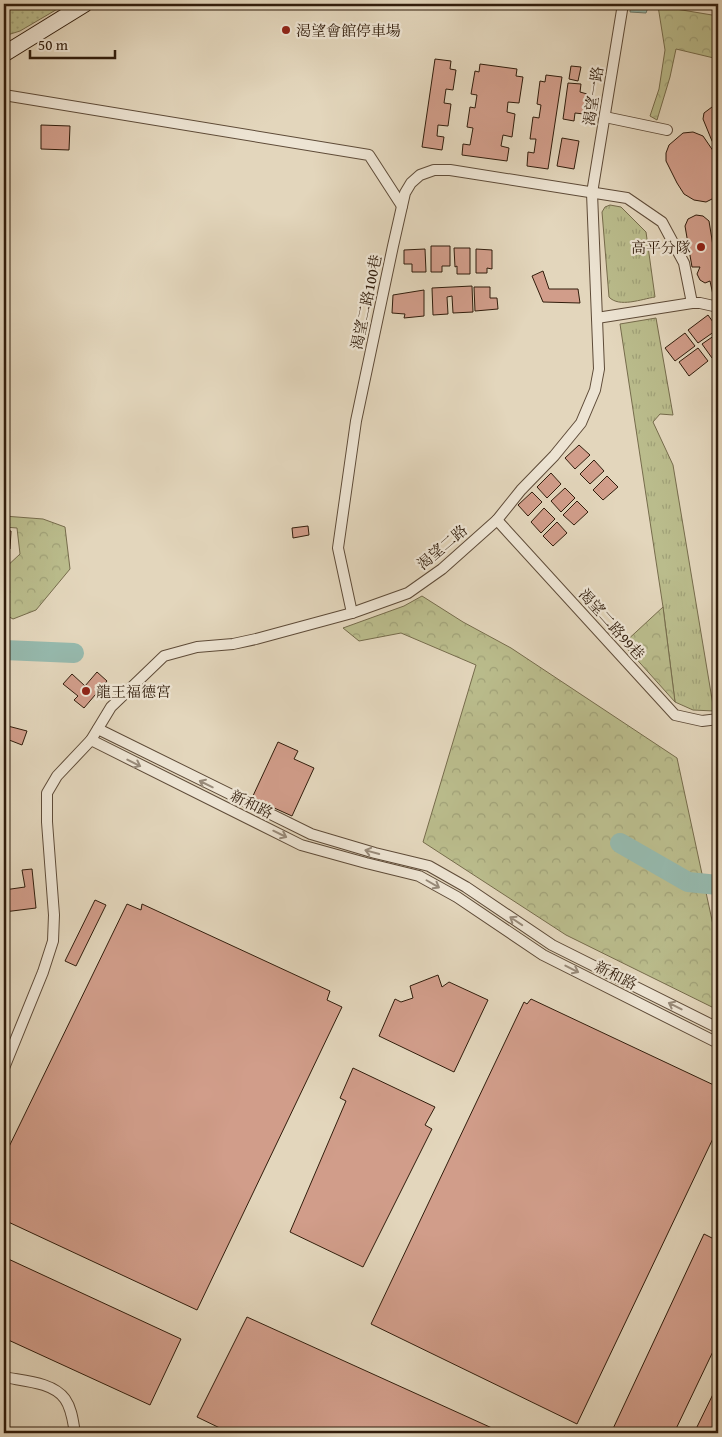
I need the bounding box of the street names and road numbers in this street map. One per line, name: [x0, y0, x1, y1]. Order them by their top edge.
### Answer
street label: 渴望一路: [578, 65, 608, 127]
street label: 渴望二路100巷: [346, 253, 386, 351]
street label: 渴望二路: [412, 520, 472, 574]
street label: 渴望二路99巷: [574, 584, 650, 664]
street label: 新和路: [227, 785, 277, 823]
street label: 新和路: [591, 955, 641, 995]

